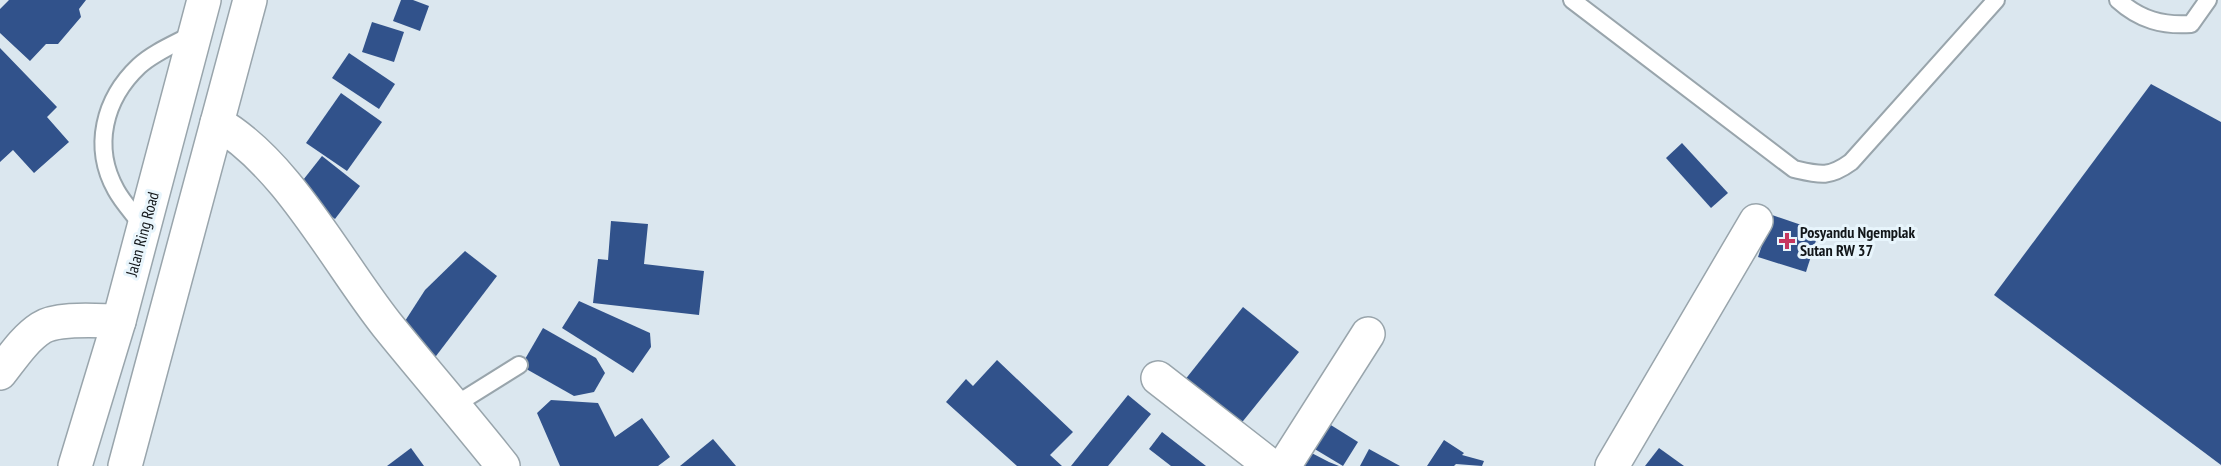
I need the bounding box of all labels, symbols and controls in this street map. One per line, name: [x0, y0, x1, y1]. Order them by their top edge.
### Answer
street label: Jalan Ring Road: [121, 190, 163, 279]
place label: Posyandu Ngemplak Sutan RW 37: [1800, 222, 1915, 260]
marker: Posyandu Ngemplak Sutan RW 37: [1778, 232, 1796, 250]

